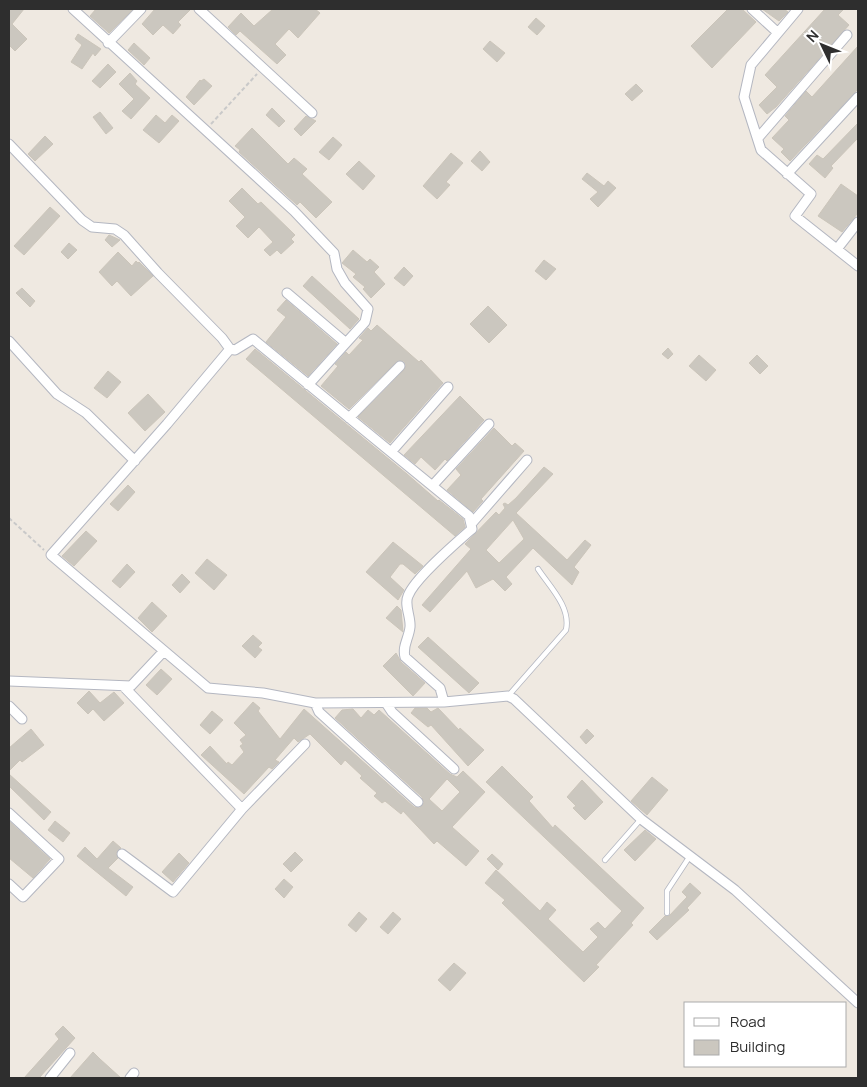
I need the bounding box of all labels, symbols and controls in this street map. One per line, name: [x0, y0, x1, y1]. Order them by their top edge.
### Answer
north arrow: [797, 20, 847, 70]
text: N: [802, 26, 823, 46]
legend: [684, 1002, 847, 1067]
text: Road: [730, 1011, 766, 1032]
text: Building: [730, 1036, 785, 1057]

